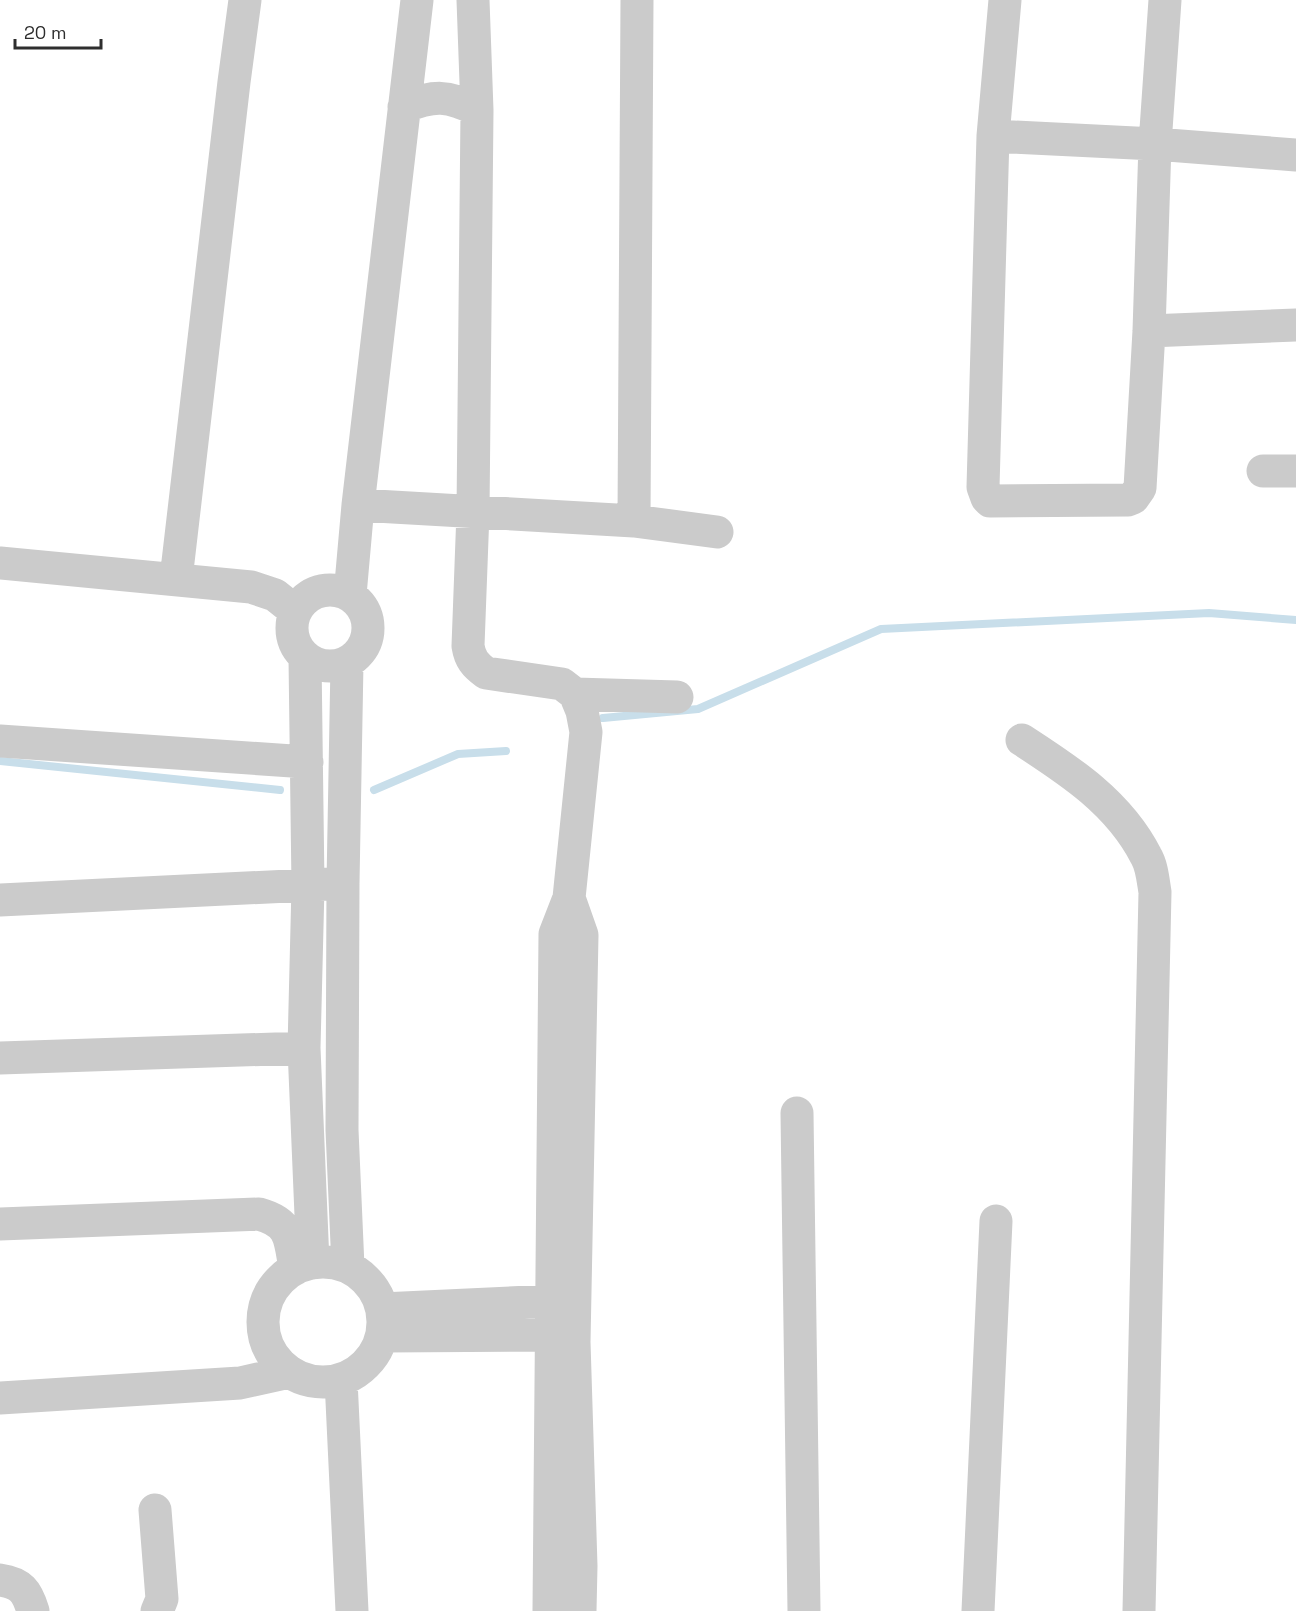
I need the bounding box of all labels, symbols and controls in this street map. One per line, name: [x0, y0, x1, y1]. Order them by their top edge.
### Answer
scale bar: [15, 12, 100, 50]
text: 20 m: [24, 21, 67, 44]

